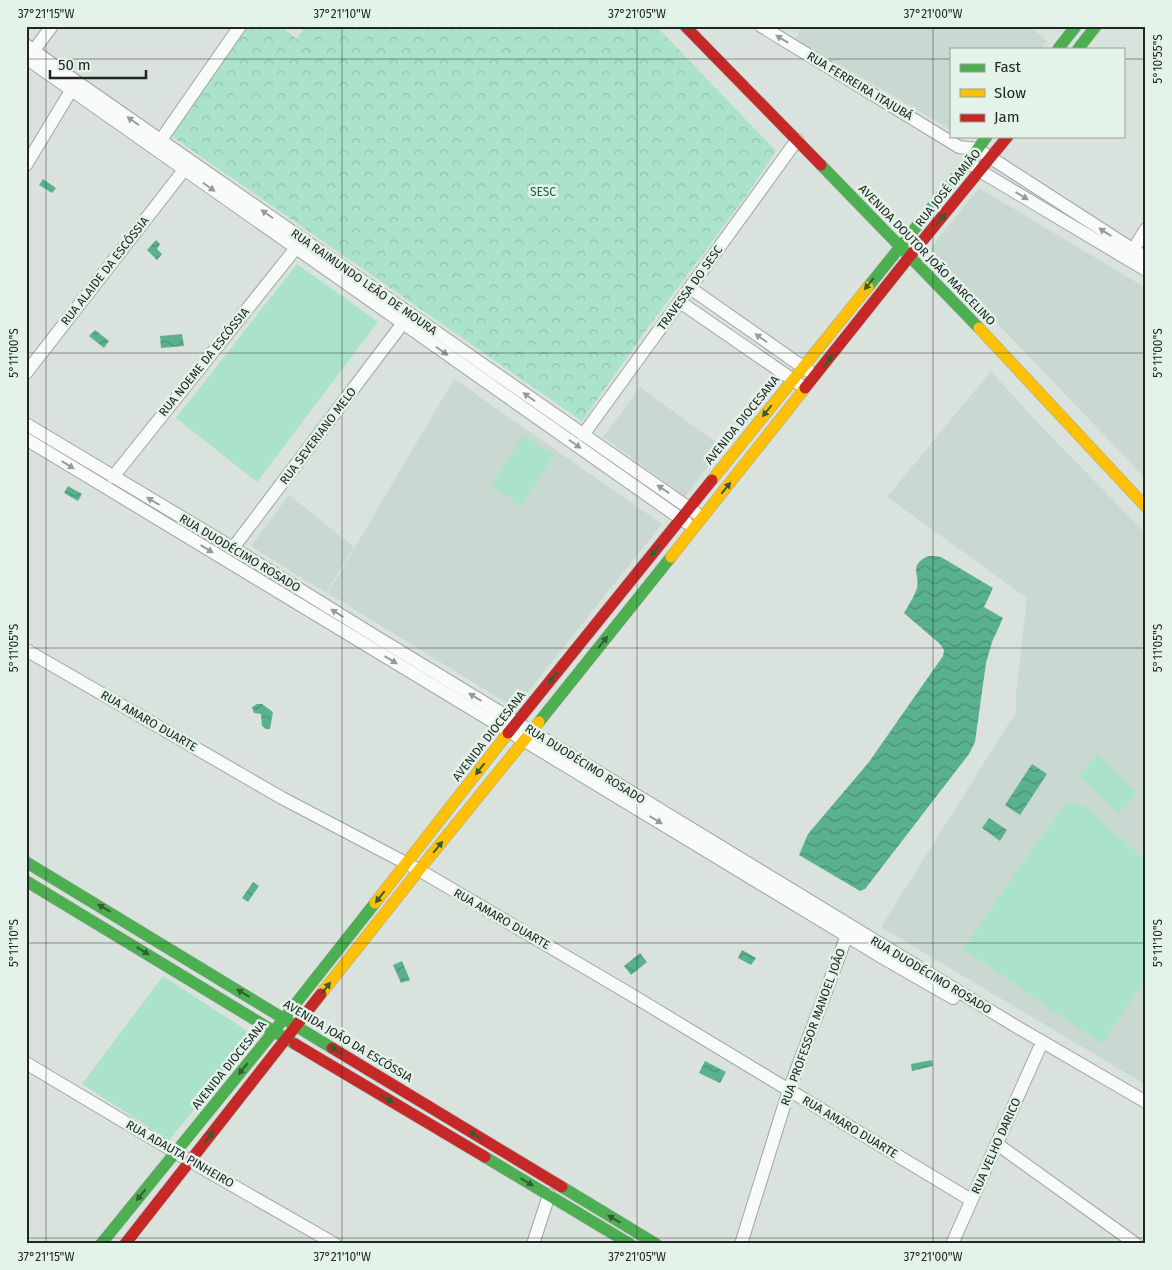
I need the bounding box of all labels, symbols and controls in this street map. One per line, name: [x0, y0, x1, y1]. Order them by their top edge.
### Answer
text: 37°21'15"W: [18, 7, 74, 21]
text: 37°21'10"W: [313, 7, 371, 21]
text: 37°21'05"W: [608, 7, 666, 21]
text: 37°21'00"W: [904, 7, 963, 21]
text: 5°10'55"S: [1151, 34, 1165, 84]
one-way arrow: [776, 35, 789, 44]
scale bar: [50, 48, 146, 80]
street label: RUA FERREIRA ITAJUBÁ: [805, 48, 916, 123]
legend: [950, 48, 1124, 138]
text: 50 m: [58, 56, 91, 74]
text: Fast: [994, 58, 1021, 76]
text: Slow: [994, 84, 1026, 102]
text: Jam: [994, 108, 1020, 126]
one-way arrow: [127, 116, 140, 126]
street label: RUA JOSÉ DAMIÃO: [912, 146, 984, 230]
street label: AVENIDA DOUTOR JOÃO MARCELINO: [856, 181, 999, 328]
one-way arrow: [202, 182, 216, 192]
park label: SESC: [530, 185, 556, 199]
one-way arrow: [1016, 191, 1029, 200]
one-way arrow: [260, 209, 273, 219]
one-way arrow: [936, 212, 947, 225]
street label: RUA ALAIDE DA ESCÓSSIA: [57, 213, 152, 328]
street label: RUA RAIMUNDO LEÃO DE MOURA: [288, 225, 440, 338]
one-way arrow: [1098, 227, 1111, 236]
street label: TRAVESSA DO SESC: [655, 243, 726, 333]
one-way arrow: [863, 277, 874, 290]
street label: RUA NOEME DA ESCÓSSIA: [155, 304, 252, 419]
text: 5°11'00"S: [7, 328, 21, 378]
text: 5°11'00"S: [1151, 328, 1165, 378]
one-way arrow: [755, 333, 768, 343]
one-way arrow: [435, 346, 449, 356]
one-way arrow: [822, 354, 833, 367]
street label: AVENIDA DIOCESANA: [702, 373, 782, 467]
street label: RUA SEVERIANO MELO: [277, 385, 359, 487]
one-way arrow: [522, 392, 536, 402]
one-way arrow: [762, 404, 773, 417]
one-way arrow: [568, 439, 582, 449]
one-way arrow: [61, 460, 74, 469]
one-way arrow: [721, 481, 732, 494]
one-way arrow: [656, 485, 669, 494]
one-way arrow: [147, 496, 160, 505]
street label: RUA DUODÉCIMO ROSADO: [177, 510, 304, 595]
one-way arrow: [201, 544, 214, 553]
one-way arrow: [649, 544, 660, 557]
one-way arrow: [330, 608, 343, 617]
text: 5°11'05"S: [7, 623, 21, 672]
text: 5°11'05"S: [1151, 623, 1165, 672]
one-way arrow: [598, 636, 609, 649]
one-way arrow: [385, 655, 398, 664]
one-way arrow: [548, 671, 559, 684]
street label: RUA AMARO DUARTE: [98, 688, 200, 754]
street label: AVENIDA DIOCESANA: [450, 688, 529, 784]
one-way arrow: [469, 693, 482, 702]
street label: RUA DUODÉCIMO ROSADO: [522, 720, 648, 807]
one-way arrow: [475, 763, 486, 776]
one-way arrow: [649, 815, 662, 824]
one-way arrow: [432, 841, 443, 854]
street label: RUA AMARO DUARTE: [451, 886, 553, 952]
one-way arrow: [374, 890, 385, 903]
one-way arrow: [97, 904, 110, 913]
text: 5°11'10"S: [7, 918, 21, 967]
text: 5°11'10"S: [1151, 918, 1165, 967]
street label: RUA DUODÉCIMO ROSADO: [868, 932, 995, 1017]
street label: RUA PROFESSOR MANOEL JOÃO: [777, 946, 848, 1108]
one-way arrow: [136, 947, 149, 956]
one-way arrow: [320, 981, 331, 994]
one-way arrow: [236, 988, 249, 997]
street label: AVENIDA JOÃO DA ESCÓSSIA: [281, 996, 416, 1085]
street label: AVENIDA DIOCESANA: [189, 1018, 269, 1112]
one-way arrow: [329, 1046, 342, 1055]
one-way arrow: [238, 1062, 249, 1075]
street label: RUA AMARO DUARTE: [800, 1093, 900, 1161]
one-way arrow: [381, 1095, 394, 1104]
street label: RUA VELHO DARICO: [968, 1096, 1024, 1196]
street label: RUA ADAUTA PINHEIRO: [124, 1117, 236, 1191]
one-way arrow: [204, 1130, 214, 1144]
one-way arrow: [469, 1130, 482, 1139]
one-way arrow: [521, 1178, 534, 1187]
one-way arrow: [135, 1188, 146, 1201]
one-way arrow: [608, 1214, 621, 1223]
text: 37°21'15"W: [18, 1250, 74, 1264]
text: 37°21'10"W: [313, 1250, 371, 1264]
text: 37°21'05"W: [608, 1250, 666, 1264]
text: 37°21'00"W: [904, 1250, 963, 1264]

